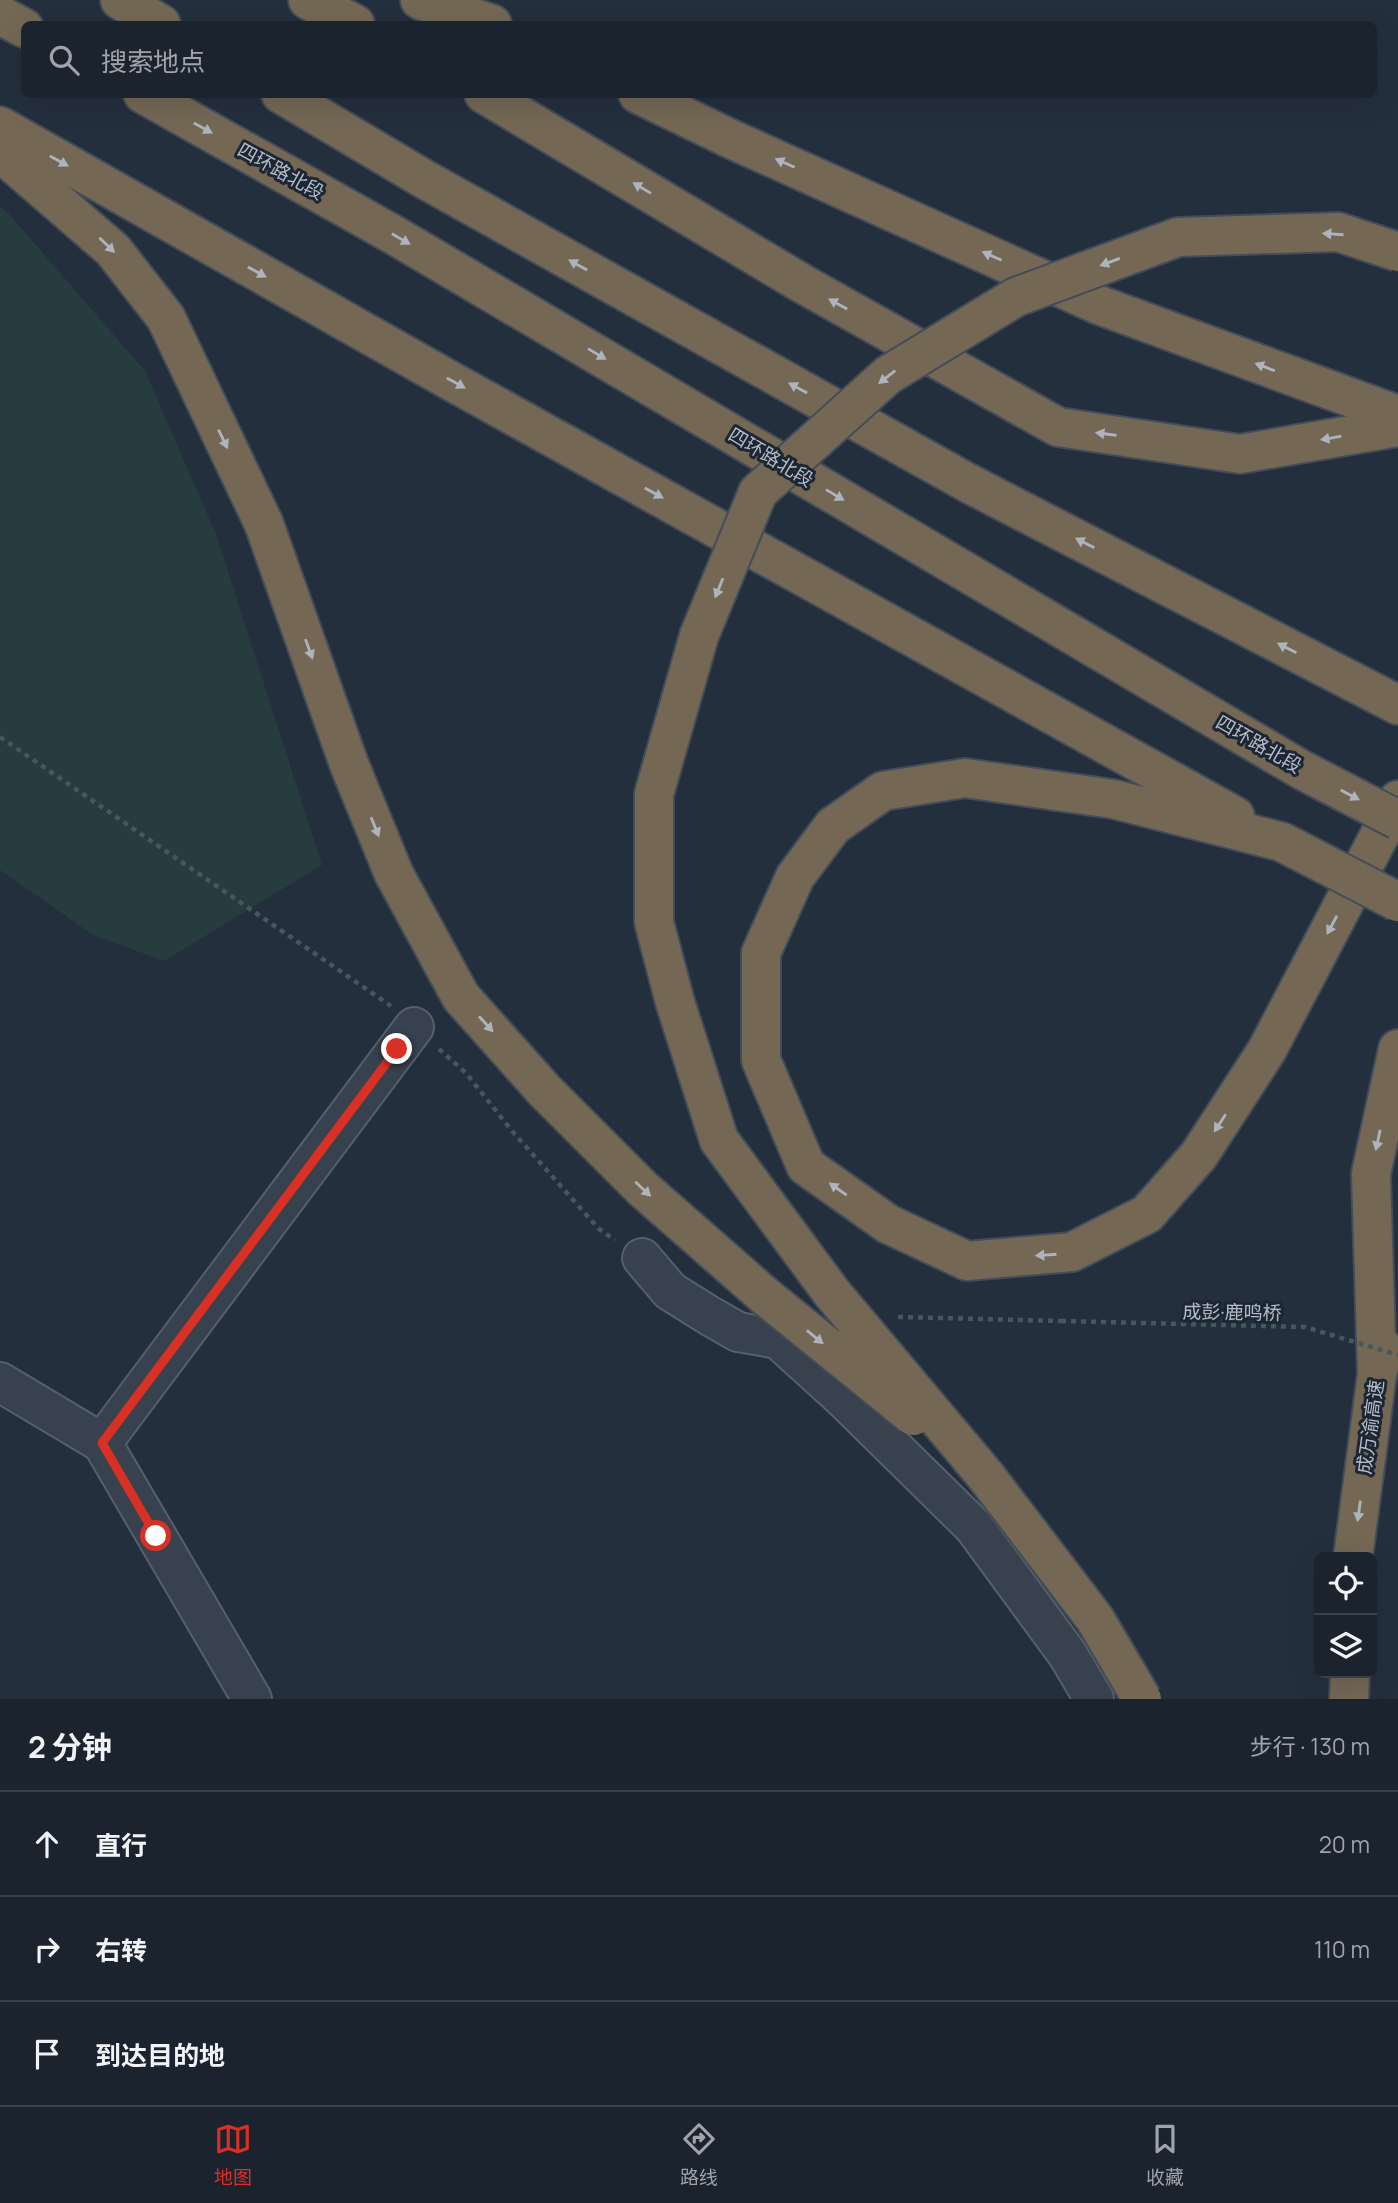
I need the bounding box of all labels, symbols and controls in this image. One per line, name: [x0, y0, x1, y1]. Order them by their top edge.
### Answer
search box: [21, 21, 1377, 98]
icon: search: [45, 41, 83, 79]
text: 搜索地点: [101, 43, 205, 79]
one-way arrow: [193, 122, 212, 134]
street label: 四环路北段: [233, 137, 329, 205]
one-way arrow: [49, 155, 68, 167]
one-way arrow: [774, 157, 795, 168]
one-way arrow: [632, 182, 651, 195]
one-way arrow: [1322, 228, 1344, 239]
one-way arrow: [391, 233, 411, 245]
one-way arrow: [98, 237, 115, 253]
one-way arrow: [982, 250, 1002, 262]
one-way arrow: [1099, 257, 1120, 268]
one-way arrow: [569, 259, 588, 271]
one-way arrow: [247, 266, 267, 278]
one-way arrow: [828, 298, 848, 310]
one-way arrow: [588, 348, 607, 361]
one-way arrow: [1254, 361, 1275, 372]
one-way arrow: [878, 370, 897, 384]
one-way arrow: [446, 377, 465, 389]
one-way arrow: [789, 382, 808, 394]
street label: 四环路北段: [724, 421, 818, 493]
one-way arrow: [1095, 428, 1117, 439]
one-way arrow: [218, 429, 229, 449]
one-way arrow: [1320, 433, 1342, 444]
one-way arrow: [645, 487, 665, 499]
one-way arrow: [826, 488, 845, 501]
one-way arrow: [1075, 537, 1094, 549]
one-way arrow: [713, 577, 724, 598]
one-way arrow: [303, 639, 314, 660]
one-way arrow: [1276, 642, 1296, 654]
street label: 四环路北段: [1211, 709, 1307, 779]
one-way arrow: [1340, 789, 1360, 800]
one-way arrow: [369, 817, 381, 837]
one-way arrow: [1326, 915, 1338, 935]
one-way arrow: [477, 1016, 493, 1033]
route end: [381, 1033, 412, 1064]
one-way arrow: [1213, 1113, 1226, 1133]
one-way arrow: [1373, 1129, 1384, 1151]
one-way arrow: [634, 1180, 651, 1196]
one-way arrow: [829, 1182, 847, 1196]
one-way arrow: [1035, 1249, 1057, 1260]
street label: 成彭·鹿鸣桥: [1182, 1298, 1282, 1326]
one-way arrow: [807, 1329, 824, 1344]
street label: 成万渝高速: [1351, 1378, 1389, 1476]
one-way arrow: [1353, 1500, 1364, 1522]
route start: [140, 1520, 171, 1551]
map controls: [1314, 1552, 1377, 1678]
button: locate: [1314, 1552, 1377, 1615]
button: layers: [1314, 1615, 1377, 1678]
text: 2 分钟: [28, 1726, 112, 1767]
text: 步行 · 130 m: [1250, 1730, 1370, 1762]
icon: ahead: [28, 1825, 66, 1863]
text: 直行: [95, 1827, 147, 1863]
text: 20 m: [1319, 1828, 1370, 1860]
icon: right: [28, 1930, 66, 1968]
text: 右转: [95, 1932, 147, 1968]
text: 110 m: [1314, 1933, 1370, 1965]
icon: arrive: [28, 2035, 66, 2073]
text: 到达目的地: [95, 2037, 225, 2073]
tab: 地图: [214, 2120, 252, 2190]
tab: 路线: [680, 2120, 718, 2190]
tab: 收藏: [1146, 2120, 1184, 2190]

